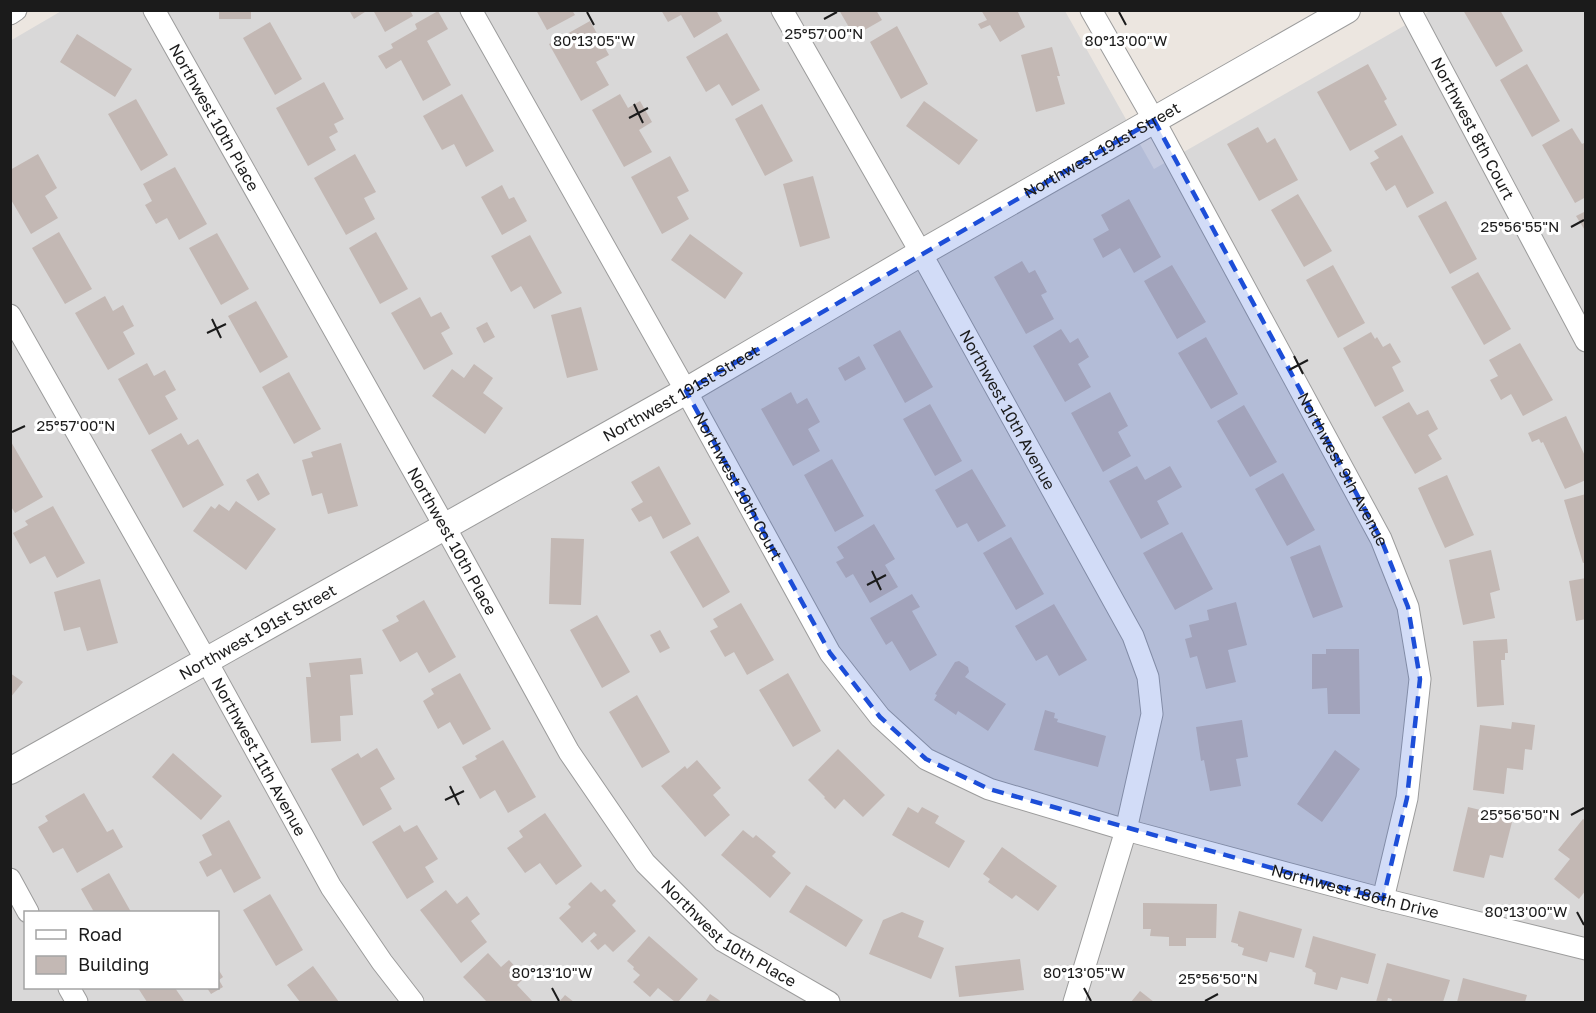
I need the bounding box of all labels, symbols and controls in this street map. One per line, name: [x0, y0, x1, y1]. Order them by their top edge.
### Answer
text: 25°57'00"N: [784, 24, 864, 42]
text: 80°13'05"W: [553, 31, 635, 49]
text: 80°13'00"W: [1085, 31, 1167, 49]
street label: Northwest 10th Place: [165, 40, 264, 194]
street label: Northwest 8th Court: [1427, 54, 1519, 203]
street label: Northwest 191st Street: [1020, 97, 1183, 202]
text: 25°56'55"N: [1481, 217, 1559, 235]
street label: Northwest 10th Avenue: [955, 326, 1060, 493]
street label: Northwest 191st Street: [599, 340, 763, 446]
street label: Northwest 9th Avenue: [1293, 389, 1393, 549]
street label: Northwest 10th Court: [689, 408, 787, 564]
text: 25°57'00"N: [36, 416, 116, 434]
street label: Northwest 10th Place: [403, 463, 501, 618]
street label: Northwest 191st Street: [176, 580, 340, 684]
street label: Northwest 11th Avenue: [208, 674, 311, 839]
text: 25°56'50"N: [1480, 805, 1560, 823]
street label: Northwest 186th Drive: [1269, 859, 1441, 922]
street label: Northwest 10th Place: [657, 875, 800, 991]
text: 80°13'00"W: [1485, 902, 1567, 920]
legend: [24, 911, 219, 989]
text: Road: [78, 923, 122, 945]
text: Building: [78, 953, 149, 975]
text: 80°13'10"W: [512, 963, 592, 981]
text: 80°13'05"W: [1043, 963, 1125, 981]
text: 25°56'50"N: [1178, 969, 1258, 987]

